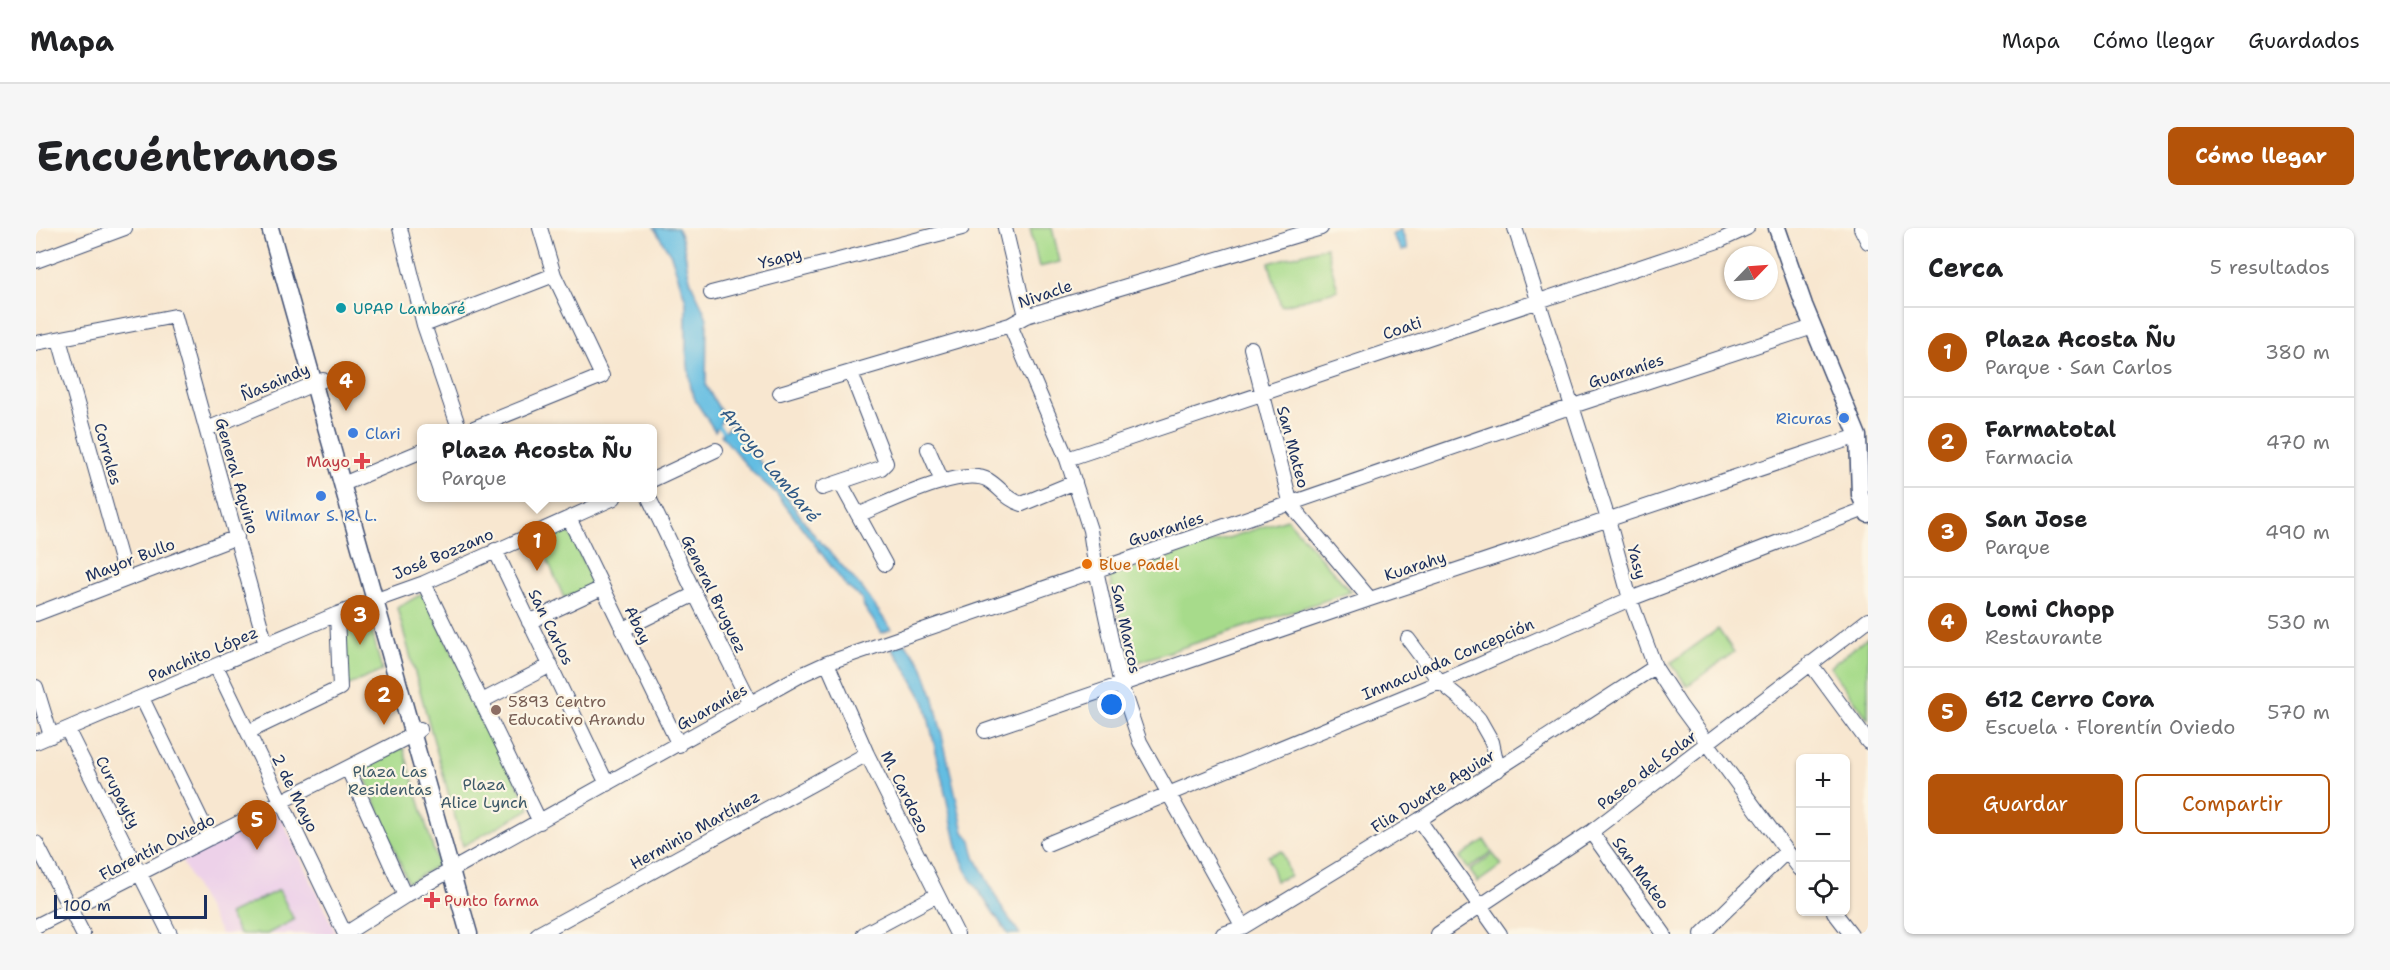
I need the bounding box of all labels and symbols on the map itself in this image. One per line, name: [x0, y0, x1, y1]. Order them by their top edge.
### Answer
street label: Ysapy: [756, 242, 804, 274]
north arrow: [1724, 246, 1778, 300]
street label: Nivacle: [1015, 275, 1075, 313]
place label: UPAP Lambaré: [353, 298, 466, 319]
marker: UPAP Lambaré: [334, 301, 348, 315]
street label: Coati: [1380, 312, 1424, 344]
street label: Guaraníes: [1586, 349, 1666, 393]
street label: Ñasaindy: [237, 357, 313, 406]
pin: 4: [326, 362, 366, 411]
water label: Arroyo Lambaré: [715, 402, 825, 528]
street label: San Mateo: [1272, 404, 1314, 490]
place label: Ricuras: [1776, 408, 1832, 429]
marker: Ricuras: [1837, 411, 1851, 425]
street label: General Aquino: [210, 415, 264, 537]
street label: Corrales: [89, 420, 127, 488]
place label: Clari: [365, 423, 401, 444]
marker: Clari: [346, 426, 360, 440]
place label: Mayo: [306, 451, 350, 472]
marker: Mayo: [355, 454, 369, 468]
marker: Wilmar S. R. L.: [314, 489, 328, 503]
place label: Wilmar S. R. L.: [265, 505, 377, 526]
street label: Guaraníes: [1126, 507, 1206, 551]
pin: 1: [518, 522, 556, 571]
street label: José Bozzano: [389, 523, 497, 585]
street label: General Bruguez: [676, 531, 752, 657]
street label: Mayor Bullo: [82, 533, 178, 587]
street label: Yasy: [1622, 543, 1652, 581]
street label: Kuarahy: [1381, 546, 1449, 586]
place label: Blue Padel: [1099, 554, 1179, 575]
marker: Blue Padel: [1080, 557, 1094, 571]
street label: San Marcos: [1106, 582, 1146, 676]
street label: San Carlos: [524, 585, 579, 669]
pin: 3: [340, 596, 380, 645]
street label: Abay: [620, 602, 656, 648]
street label: Inmaculada Concepción: [1359, 613, 1537, 705]
street label: Panchito López: [145, 621, 261, 687]
pin: 2: [364, 676, 404, 725]
street label: Guaraníes: [673, 679, 751, 735]
your location: [1097, 690, 1126, 719]
place label: 5893 Centro Educativo Arandu: [508, 691, 645, 730]
marker: 5893 Centro Educativo Arandu: [489, 703, 503, 717]
street label: Paseo del Solar: [1593, 726, 1701, 814]
street label: Flia Duarte Aguiar: [1367, 744, 1499, 838]
street label: M. Cardozo: [876, 747, 934, 837]
street label: 2 de Mayo: [267, 750, 323, 836]
street label: Curupayty: [91, 752, 145, 832]
park label: Plaza Las Residentas: [348, 761, 432, 800]
park label: Plaza Alice Lynch: [440, 774, 528, 813]
street label: Herminio Martínez: [626, 786, 764, 874]
pin: 5: [238, 800, 276, 850]
street label: Florentín Oviedo: [96, 809, 218, 885]
street label: San Mateo: [1608, 833, 1674, 913]
place label: Punto farma: [444, 890, 539, 911]
scale bar: [54, 892, 207, 920]
marker: Punto farma: [425, 893, 439, 907]

